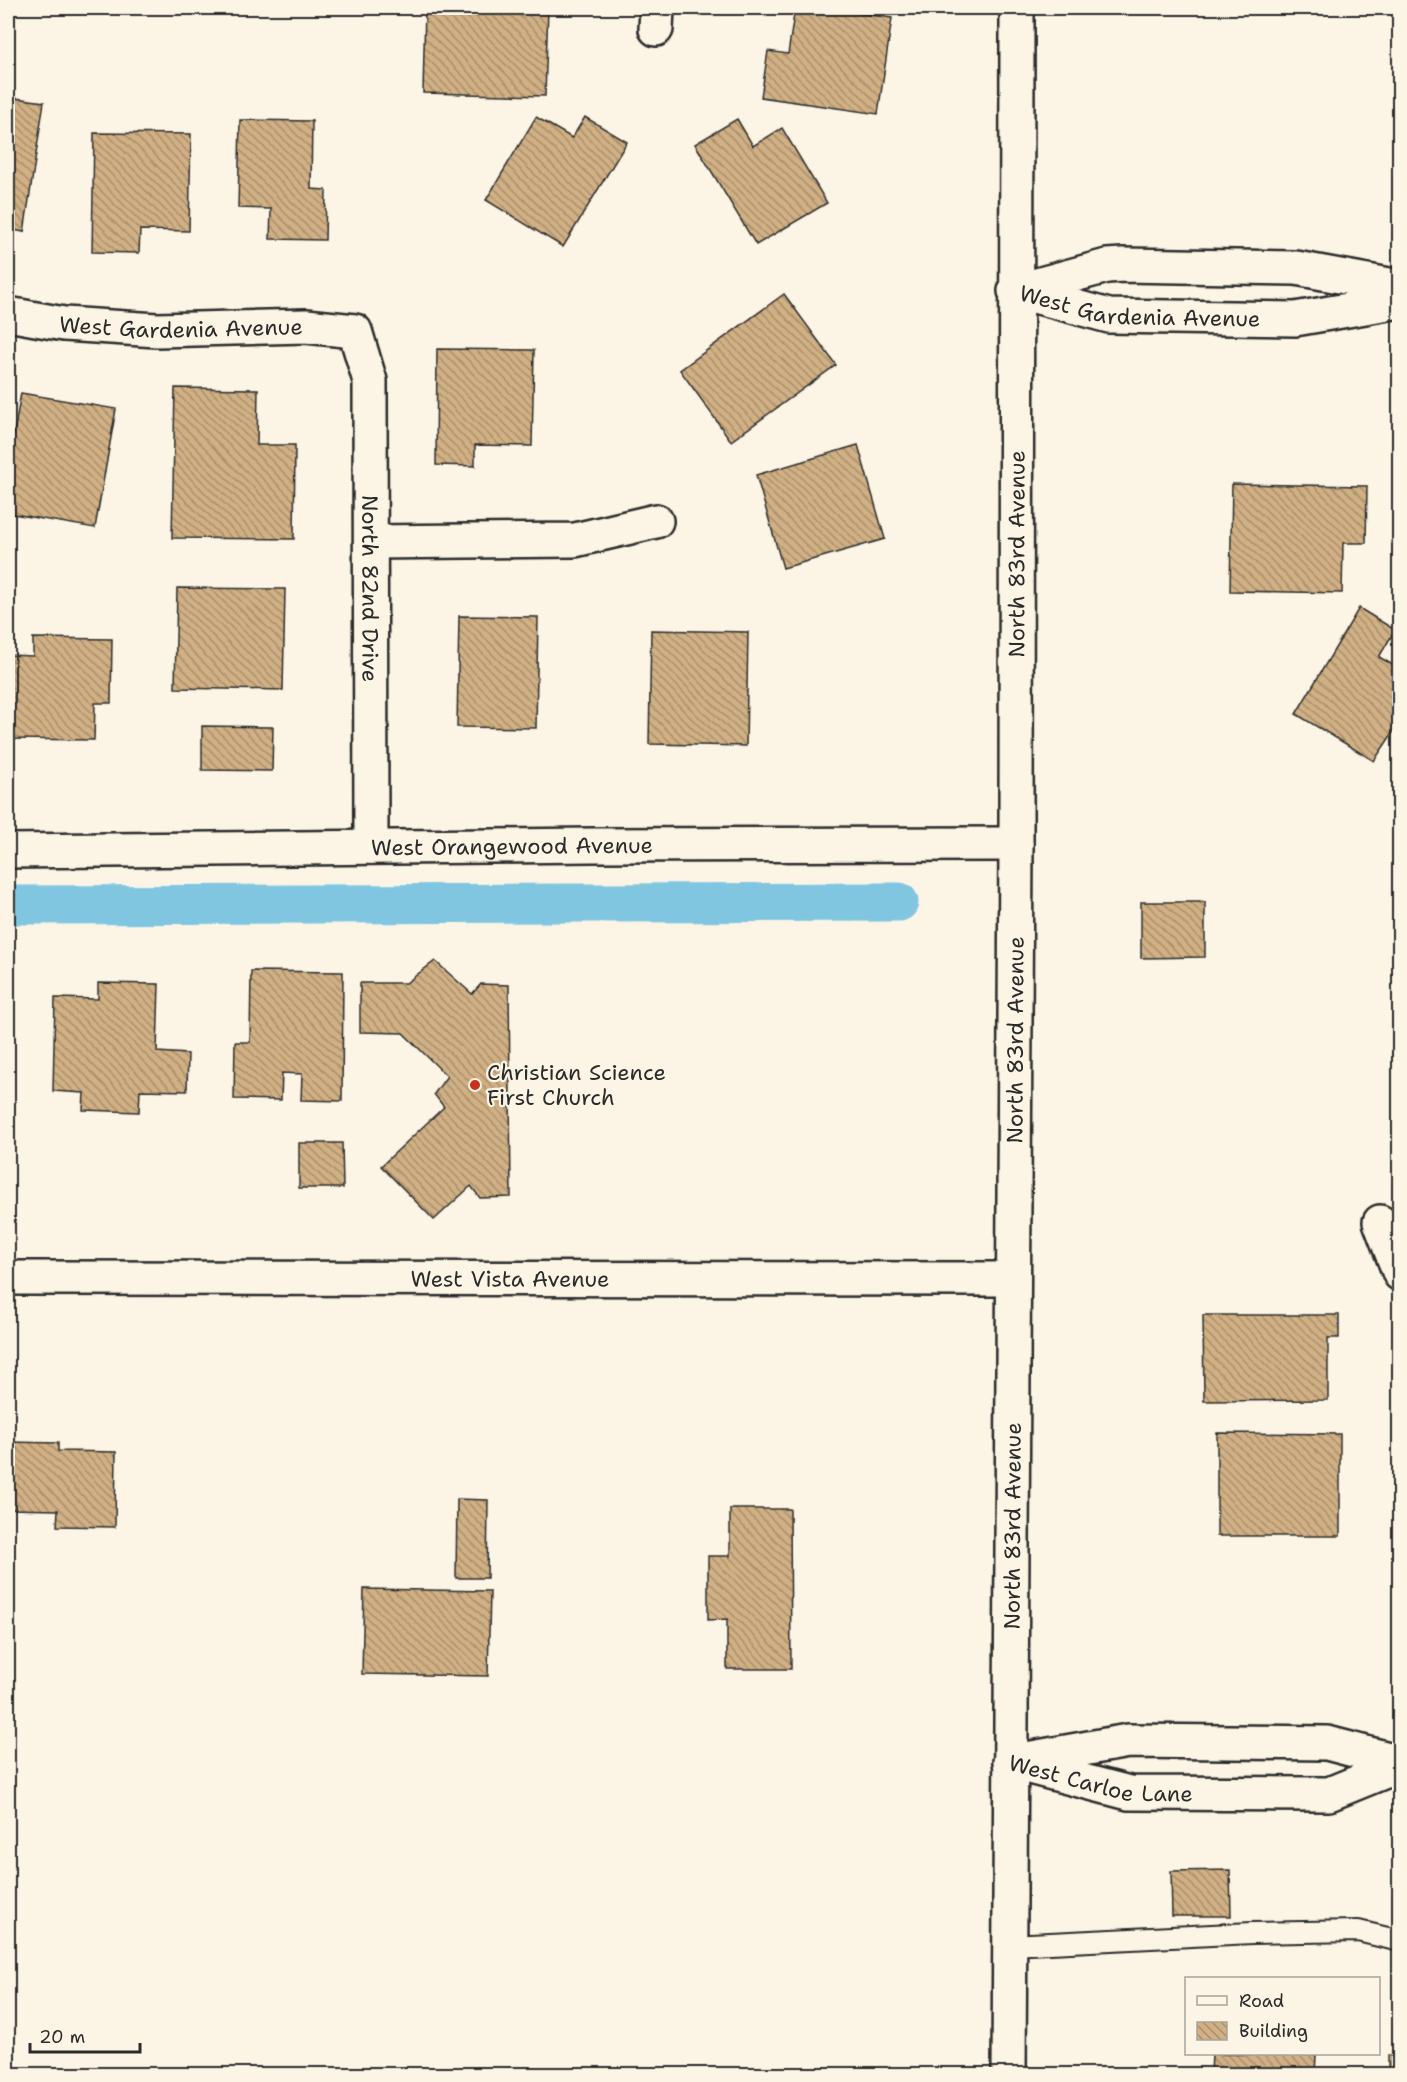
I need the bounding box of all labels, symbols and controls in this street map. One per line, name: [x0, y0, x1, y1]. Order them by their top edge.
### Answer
street label: West Gardenia Avenue: [1016, 278, 1261, 333]
street label: West Gardenia Avenue: [58, 309, 303, 345]
street label: North 83rd Avenue: [1002, 450, 1031, 658]
street label: North 82nd Drive: [356, 495, 385, 682]
street label: West Orangewood Avenue: [371, 830, 653, 862]
street label: North 83rd Avenue: [1000, 936, 1030, 1144]
place label: Christian Science First Church: [487, 1058, 666, 1112]
marker: Christian Science First Church: [468, 1078, 482, 1092]
street label: West Vista Avenue: [410, 1264, 610, 1293]
street label: North 83rd Avenue: [997, 1422, 1027, 1630]
street label: West Carloe Lane: [1006, 1748, 1193, 1808]
legend: [1185, 1977, 1380, 2055]
text: Road: [1239, 1989, 1284, 2013]
scale bar: [30, 2016, 140, 2054]
text: Building: [1239, 2019, 1308, 2043]
text: 20 m: [39, 2025, 85, 2049]

